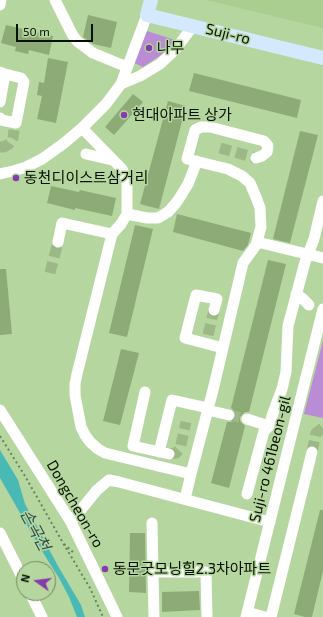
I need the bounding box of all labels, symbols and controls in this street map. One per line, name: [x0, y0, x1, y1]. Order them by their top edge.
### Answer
scale bar: [18, 16, 95, 42]
street label: Suji-ro: [204, 20, 252, 48]
text: 50 m: [23, 24, 50, 38]
place label: 나무: [157, 39, 185, 57]
marker: 나무: [144, 43, 154, 53]
place label: 현대아파트 상가: [132, 106, 232, 124]
marker: 현대아파트 상가: [119, 110, 129, 120]
place label: 동천디이스트삼거리: [24, 169, 148, 187]
marker: 동천디이스트삼거리: [11, 173, 21, 183]
street label: Suji-ro 461beon-gil: [246, 394, 294, 524]
street label: Dongcheon-ro: [43, 457, 107, 551]
water label: 손곡천: [16, 506, 54, 554]
place label: 동문굿모닝힐2.3차아파트: [113, 560, 271, 578]
north arrow: [16, 561, 56, 601]
marker: 동문굿모닝힐2.3차아파트: [100, 564, 110, 574]
text: N: [18, 573, 32, 584]

